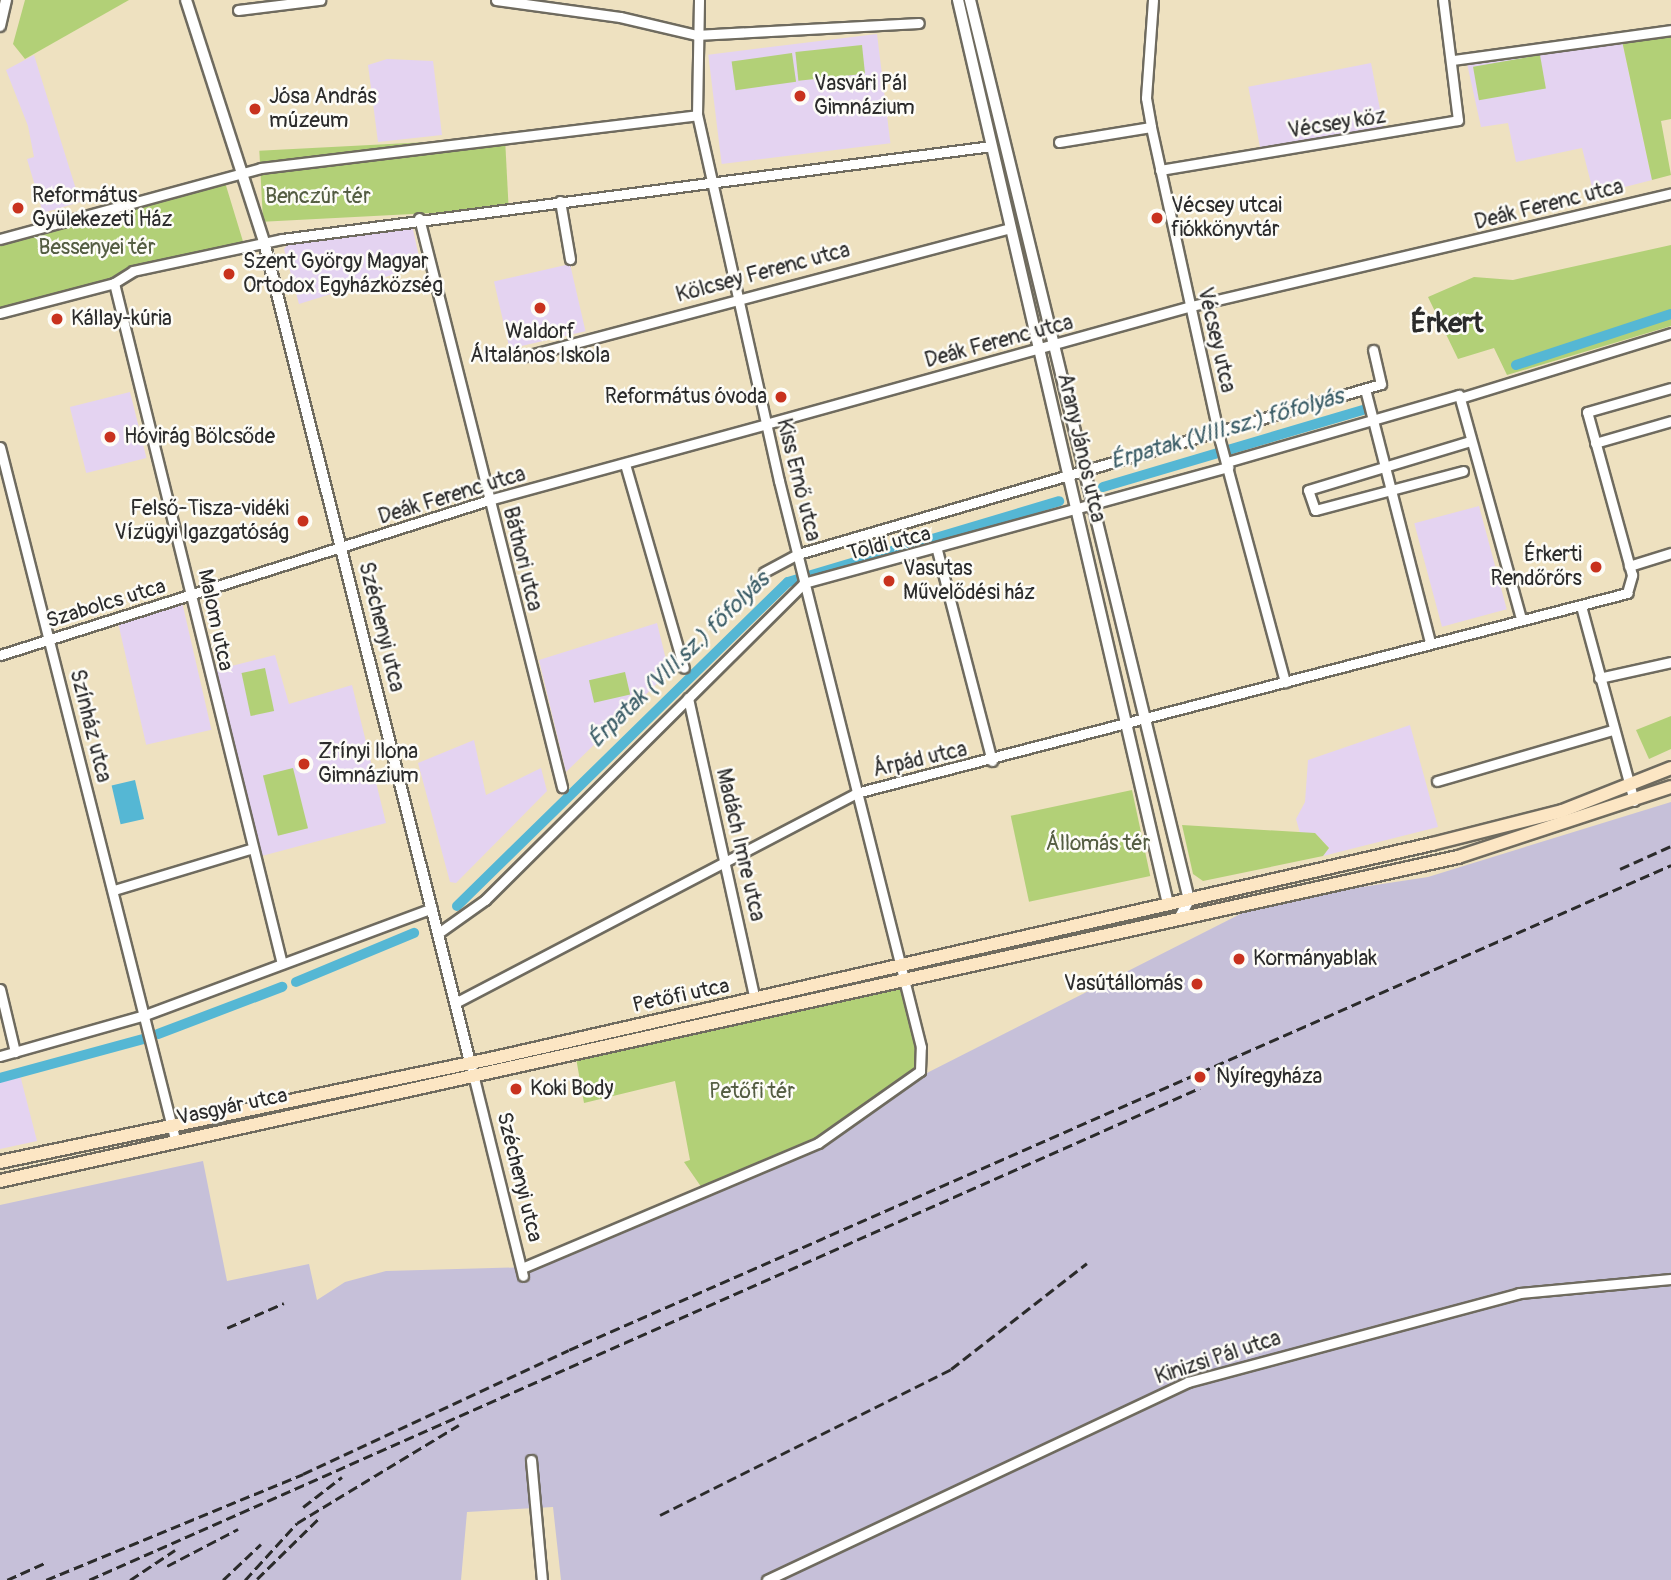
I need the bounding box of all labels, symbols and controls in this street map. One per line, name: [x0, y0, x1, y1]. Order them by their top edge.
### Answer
place label: Vasvári Pál Gimnázium: [814, 71, 915, 121]
place label: Jósa András múzeum: [269, 84, 377, 134]
marker: Vasvári Pál Gimnázium: [792, 88, 808, 104]
marker: Jósa András múzeum: [247, 101, 263, 117]
street label: Vécsey köz: [1286, 104, 1388, 144]
street label: Deák Ferenc utca: [1472, 174, 1626, 236]
place label: Református Gyülekezeti Ház: [32, 183, 172, 233]
park label: Benczúr tér: [265, 184, 371, 210]
place label: Vécsey utcai fiókkönyvtár: [1171, 193, 1282, 243]
marker: Református Gyülekezeti Ház: [10, 200, 26, 216]
marker: Vécsey utcai fiókkönyvtár: [1149, 210, 1165, 226]
park label: Bessenyei tér: [39, 235, 155, 261]
street label: Kölcsey Ferenc utca: [673, 238, 853, 308]
place label: Szent György Magyar Ortodox Egyházközség: [243, 249, 443, 299]
marker: Szent György Magyar Ortodox Egyházközség: [221, 266, 237, 282]
street label: Vécsey utca: [1192, 285, 1240, 395]
marker: Waldorf Általános Iskola: [532, 300, 548, 316]
place label: Kállay-kúria: [71, 306, 172, 332]
district label: Érkert: [1411, 307, 1483, 341]
street label: Deák Ferenc utca: [922, 310, 1076, 374]
marker: Kállay-kúria: [49, 311, 65, 327]
place label: Waldorf Általános Iskola: [470, 319, 610, 369]
street label: Arany János utca: [1052, 371, 1110, 525]
water label: Érpatak (VIII.sz.) főfolyás: [1107, 383, 1347, 475]
place label: Református óvoda: [605, 384, 767, 410]
marker: Református óvoda: [773, 389, 789, 405]
street label: Kiss Ernő utca: [771, 416, 825, 544]
place label: Hóvirág Bölcsőde: [124, 424, 275, 450]
marker: Hóvirág Bölcsőde: [102, 429, 118, 445]
street label: Deák Ferenc utca: [375, 462, 529, 530]
place label: Felső-Tisza-vidéki Vízügyi Igazgatóság: [114, 496, 289, 546]
street label: Báthori utca: [497, 504, 547, 614]
marker: Felső-Tisza-vidéki Vízügyi Igazgatóság: [295, 513, 311, 529]
street label: Toldi utca: [845, 521, 933, 567]
place label: Érkerti Rendőrőrs: [1490, 542, 1582, 592]
place label: Vasutas Művelődési ház: [903, 556, 1035, 606]
street label: Széchenyi utca: [353, 559, 409, 695]
marker: Érkerti Rendőrőrs: [1588, 559, 1604, 575]
water label: Érpatak (VIII.sz.) főfolyás: [583, 566, 775, 754]
street label: Malom utca: [192, 567, 238, 673]
marker: Vasutas Művelődési ház: [881, 573, 897, 589]
street label: Szabolcs utca: [43, 574, 169, 634]
street label: Színház utca: [64, 667, 116, 785]
street label: Árpád utca: [871, 737, 969, 783]
place label: Zrínyi Ilona Gimnázium: [318, 739, 419, 789]
marker: Zrínyi Ilona Gimnázium: [296, 756, 312, 772]
street label: Madách Imre utca: [710, 766, 770, 924]
park label: Állomás tér: [1046, 831, 1150, 857]
place label: Kormányablak: [1253, 946, 1377, 972]
marker: Kormányablak: [1231, 951, 1247, 967]
place label: Vasútállomás: [1064, 971, 1183, 997]
street label: Petőfi utca: [630, 973, 732, 1019]
marker: Vasútállomás: [1189, 976, 1205, 992]
place label: Nyíregyháza: [1216, 1064, 1322, 1090]
marker: Nyíregyháza: [1190, 1067, 1210, 1087]
place label: Koki Body: [530, 1076, 613, 1102]
park label: Petőfi tér: [709, 1079, 795, 1105]
marker: Koki Body: [508, 1081, 524, 1097]
street label: Vasgyár utca: [174, 1083, 290, 1131]
street label: Széchenyi utca: [491, 1109, 547, 1245]
street label: Kinizsi Pál utca: [1152, 1326, 1284, 1390]

